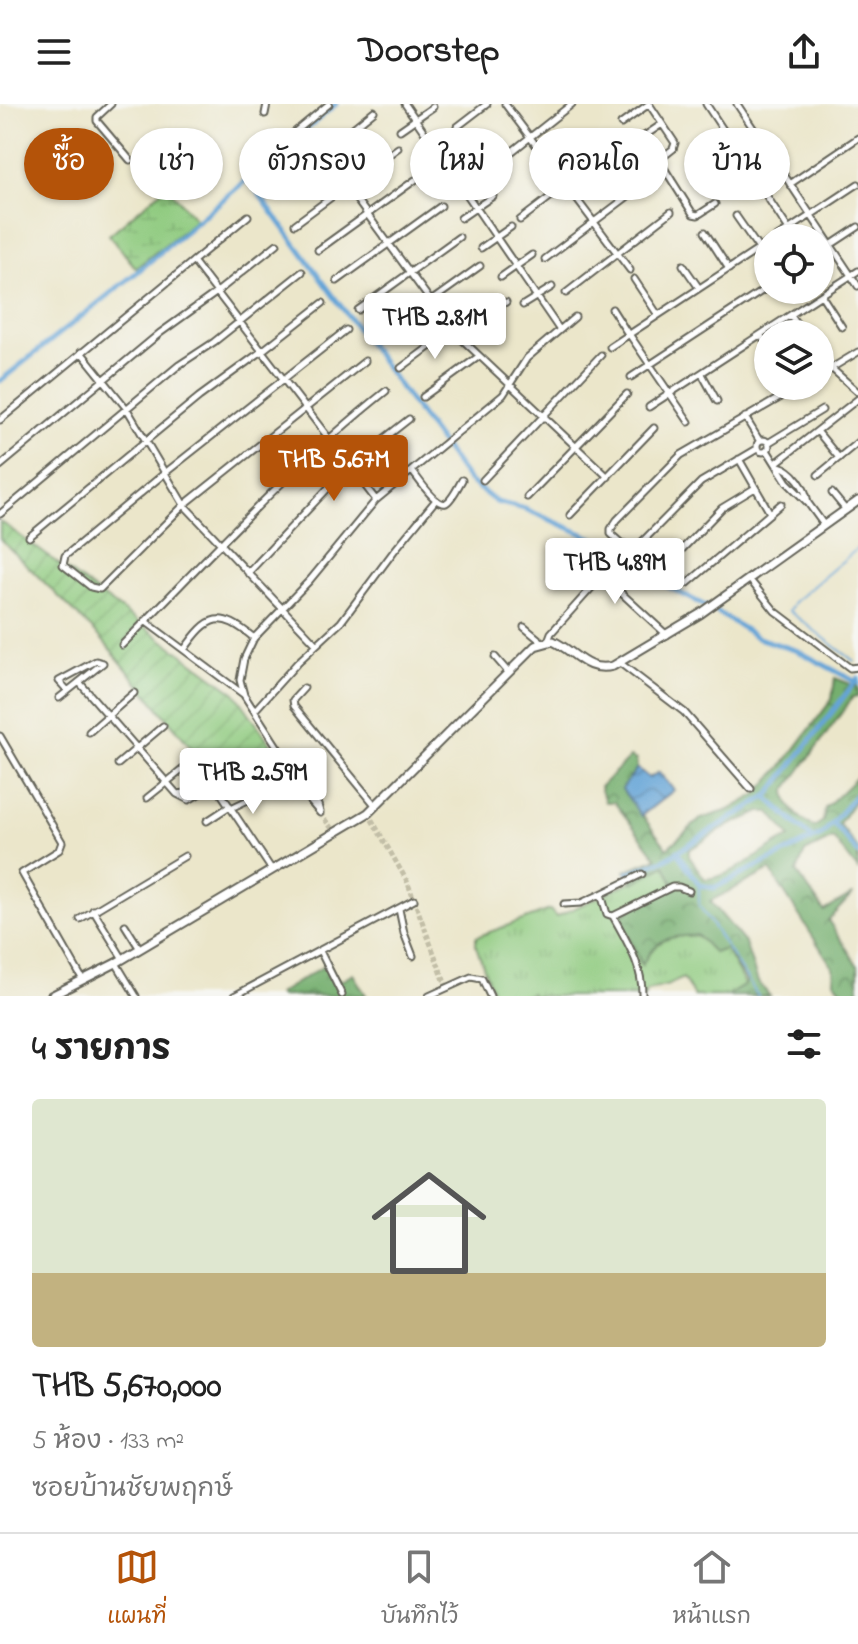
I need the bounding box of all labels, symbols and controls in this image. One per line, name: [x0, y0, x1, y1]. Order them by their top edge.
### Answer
text: Doorstep: [358, 26, 500, 79]
icon: menu: [32, 30, 76, 74]
icon: share: [782, 30, 826, 74]
chip: ซื้อ: [24, 128, 114, 200]
chip: เช่า: [130, 128, 223, 200]
chip: ตัวกรอง: [239, 128, 394, 200]
chip: ใหม่: [410, 128, 513, 200]
chip: คอนโด: [529, 128, 668, 200]
chip: บ้าน: [684, 128, 790, 200]
map controls: [754, 224, 834, 400]
button: locate: [754, 224, 834, 304]
pin: THB 2.81M: [343, 293, 527, 361]
text: THB 2.81M: [382, 300, 488, 338]
button: layers: [754, 320, 834, 400]
pin: THB 5.67M: [242, 435, 426, 503]
text: THB 5.67M: [278, 442, 390, 480]
pin: THB 4.89M: [523, 538, 707, 606]
text: THB 4.89M: [563, 545, 667, 583]
pin: THB 2.59M: [161, 748, 345, 816]
text: THB 2.59M: [198, 755, 308, 793]
icon: filters: [782, 1022, 826, 1066]
text: 4 รายการ: [32, 1026, 171, 1076]
icon: home: [357, 1151, 501, 1295]
text: THB 5,670,000: [32, 1363, 221, 1413]
text: 5 ห้อง · 133 m²: [32, 1423, 184, 1461]
text: ซอยบ้านชัยพฤกษ์: [32, 1471, 233, 1509]
tab: แผนที่: [107, 1545, 167, 1634]
tab: บันทึกไว้: [381, 1545, 458, 1634]
tab: หน้าแรก: [672, 1545, 751, 1634]

